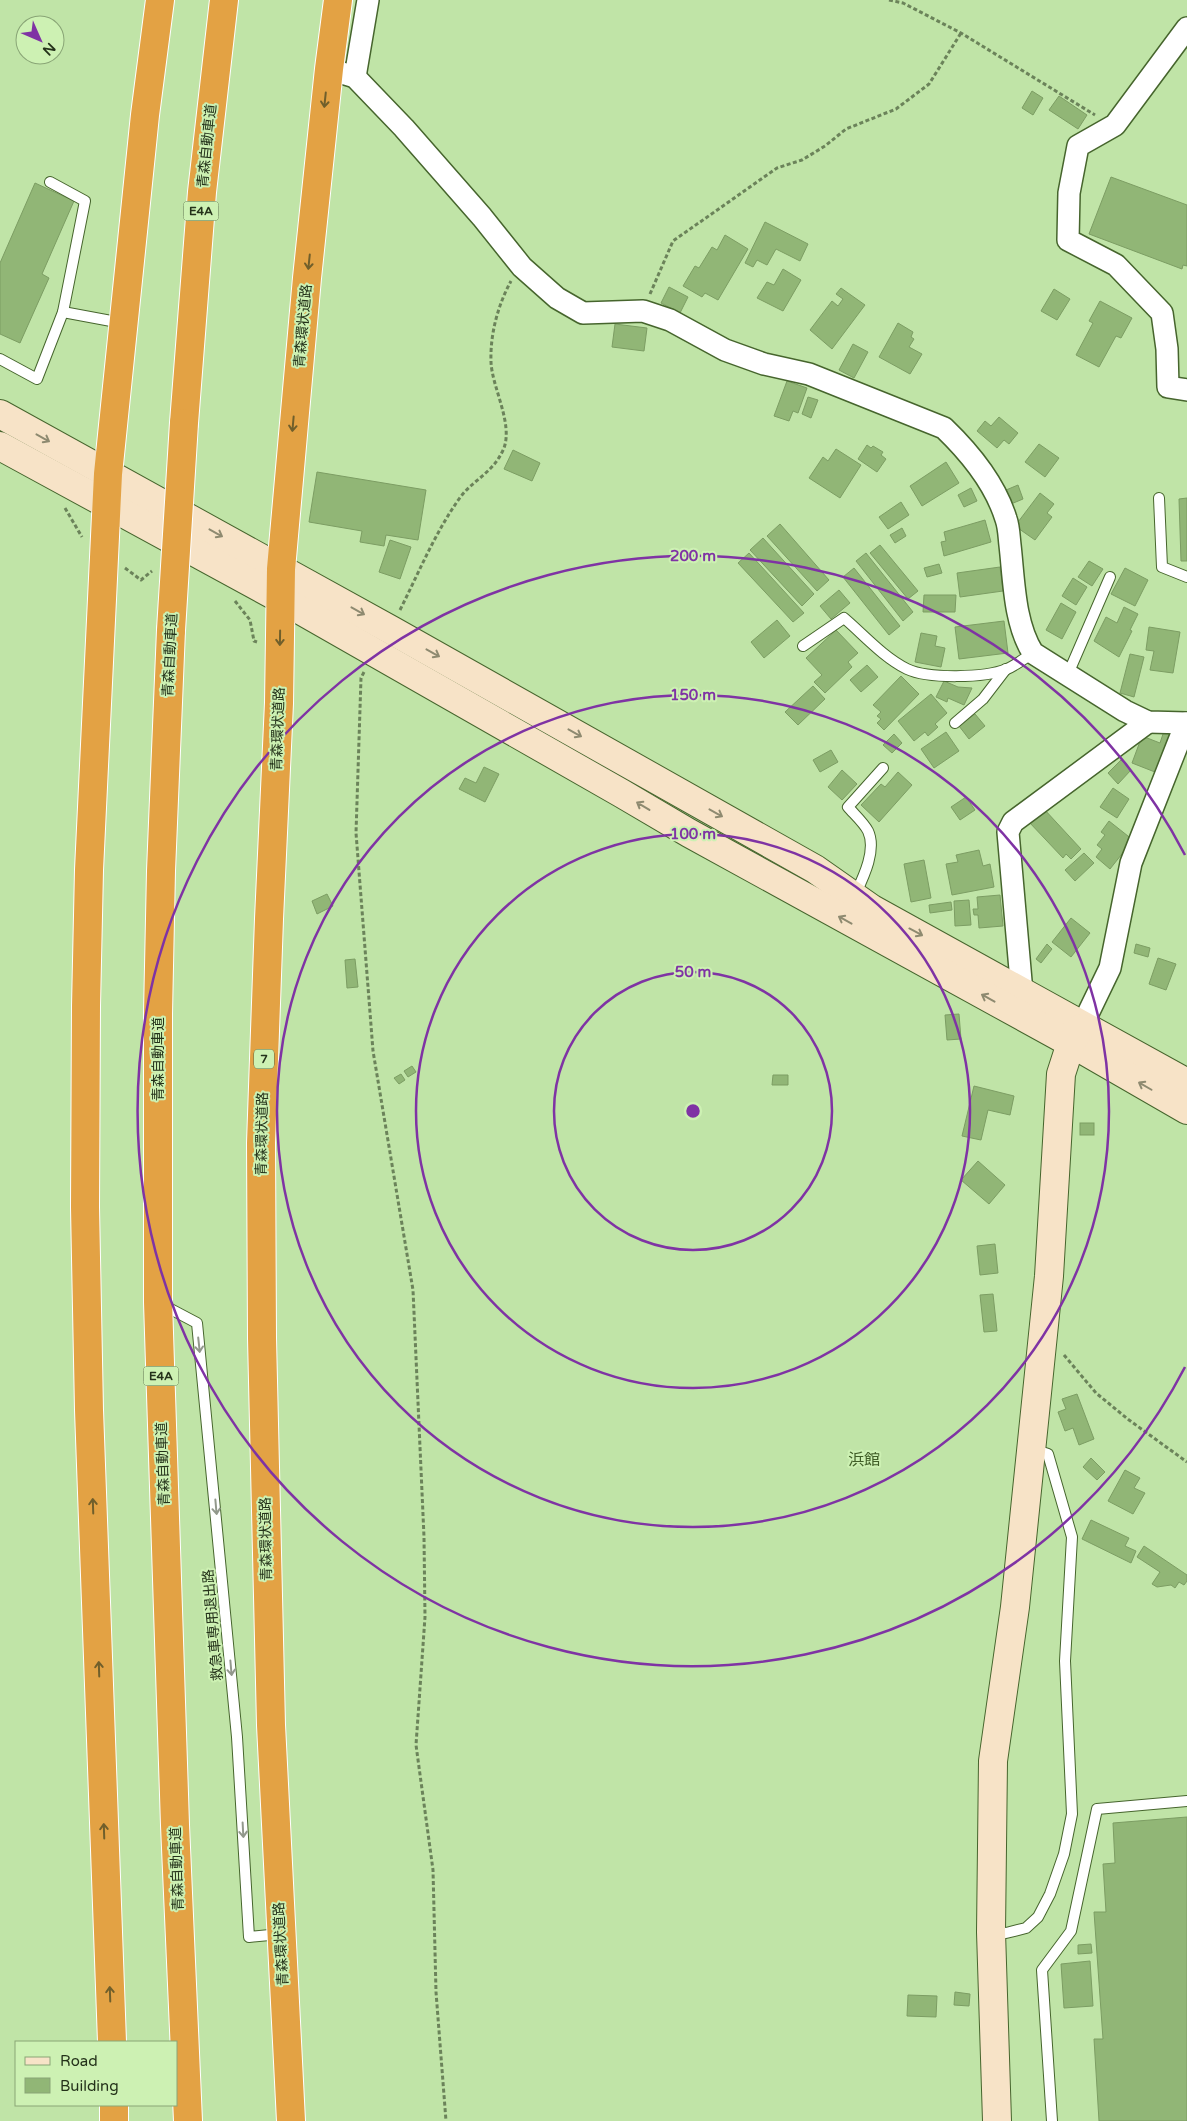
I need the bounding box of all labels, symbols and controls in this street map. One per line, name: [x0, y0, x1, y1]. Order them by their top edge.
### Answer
north arrow: [15, 15, 65, 65]
text: N: [39, 39, 59, 59]
one-way arrow: [321, 92, 330, 108]
street label: 青森自動車道: [194, 103, 220, 189]
road number: E4A: [184, 202, 218, 220]
one-way arrow: [304, 254, 314, 270]
street label: 青森環状道路: [291, 283, 315, 369]
one-way arrow: [289, 416, 298, 432]
one-way arrow: [35, 433, 50, 443]
one-way arrow: [208, 528, 223, 538]
text: 200 m: [670, 547, 716, 565]
one-way arrow: [350, 607, 365, 617]
street label: 青森自動車道: [159, 613, 181, 697]
one-way arrow: [275, 630, 285, 646]
one-way arrow: [426, 649, 440, 659]
text: 150 m: [670, 686, 716, 704]
street label: 青森環状道路: [268, 687, 288, 771]
one-way arrow: [567, 729, 581, 739]
one-way arrow: [636, 800, 650, 810]
one-way arrow: [709, 808, 724, 818]
text: 100 m: [670, 825, 716, 843]
one-way arrow: [839, 914, 853, 924]
one-way arrow: [908, 928, 922, 938]
text: 50 m: [675, 963, 711, 981]
one-way arrow: [981, 993, 996, 1002]
street label: 青森自動車道: [150, 1017, 167, 1101]
road number: 7: [254, 1050, 274, 1068]
one-way arrow: [1138, 1080, 1152, 1090]
street label: 青森環状道路: [253, 1092, 271, 1176]
centre of rings: [684, 1102, 702, 1120]
one-way arrow: [195, 1337, 204, 1353]
road number: E4A: [144, 1366, 178, 1385]
street label: 青森自動車道: [153, 1422, 173, 1506]
district label: 浜館: [848, 1450, 880, 1470]
street label: 青森環状道路: [257, 1497, 275, 1581]
one-way arrow: [211, 1498, 221, 1514]
one-way arrow: [88, 1499, 97, 1515]
street label: 救急車専用退出路: [200, 1568, 226, 1682]
one-way arrow: [226, 1660, 236, 1676]
one-way arrow: [94, 1661, 103, 1677]
one-way arrow: [238, 1822, 247, 1838]
one-way arrow: [100, 1823, 109, 1839]
street label: 青森自動車道: [167, 1827, 187, 1911]
street label: 青森環状道路: [270, 1902, 292, 1986]
one-way arrow: [105, 1986, 115, 2002]
legend: [15, 2041, 178, 2106]
text: Road: [60, 2052, 98, 2070]
text: Building: [60, 2077, 119, 2095]

